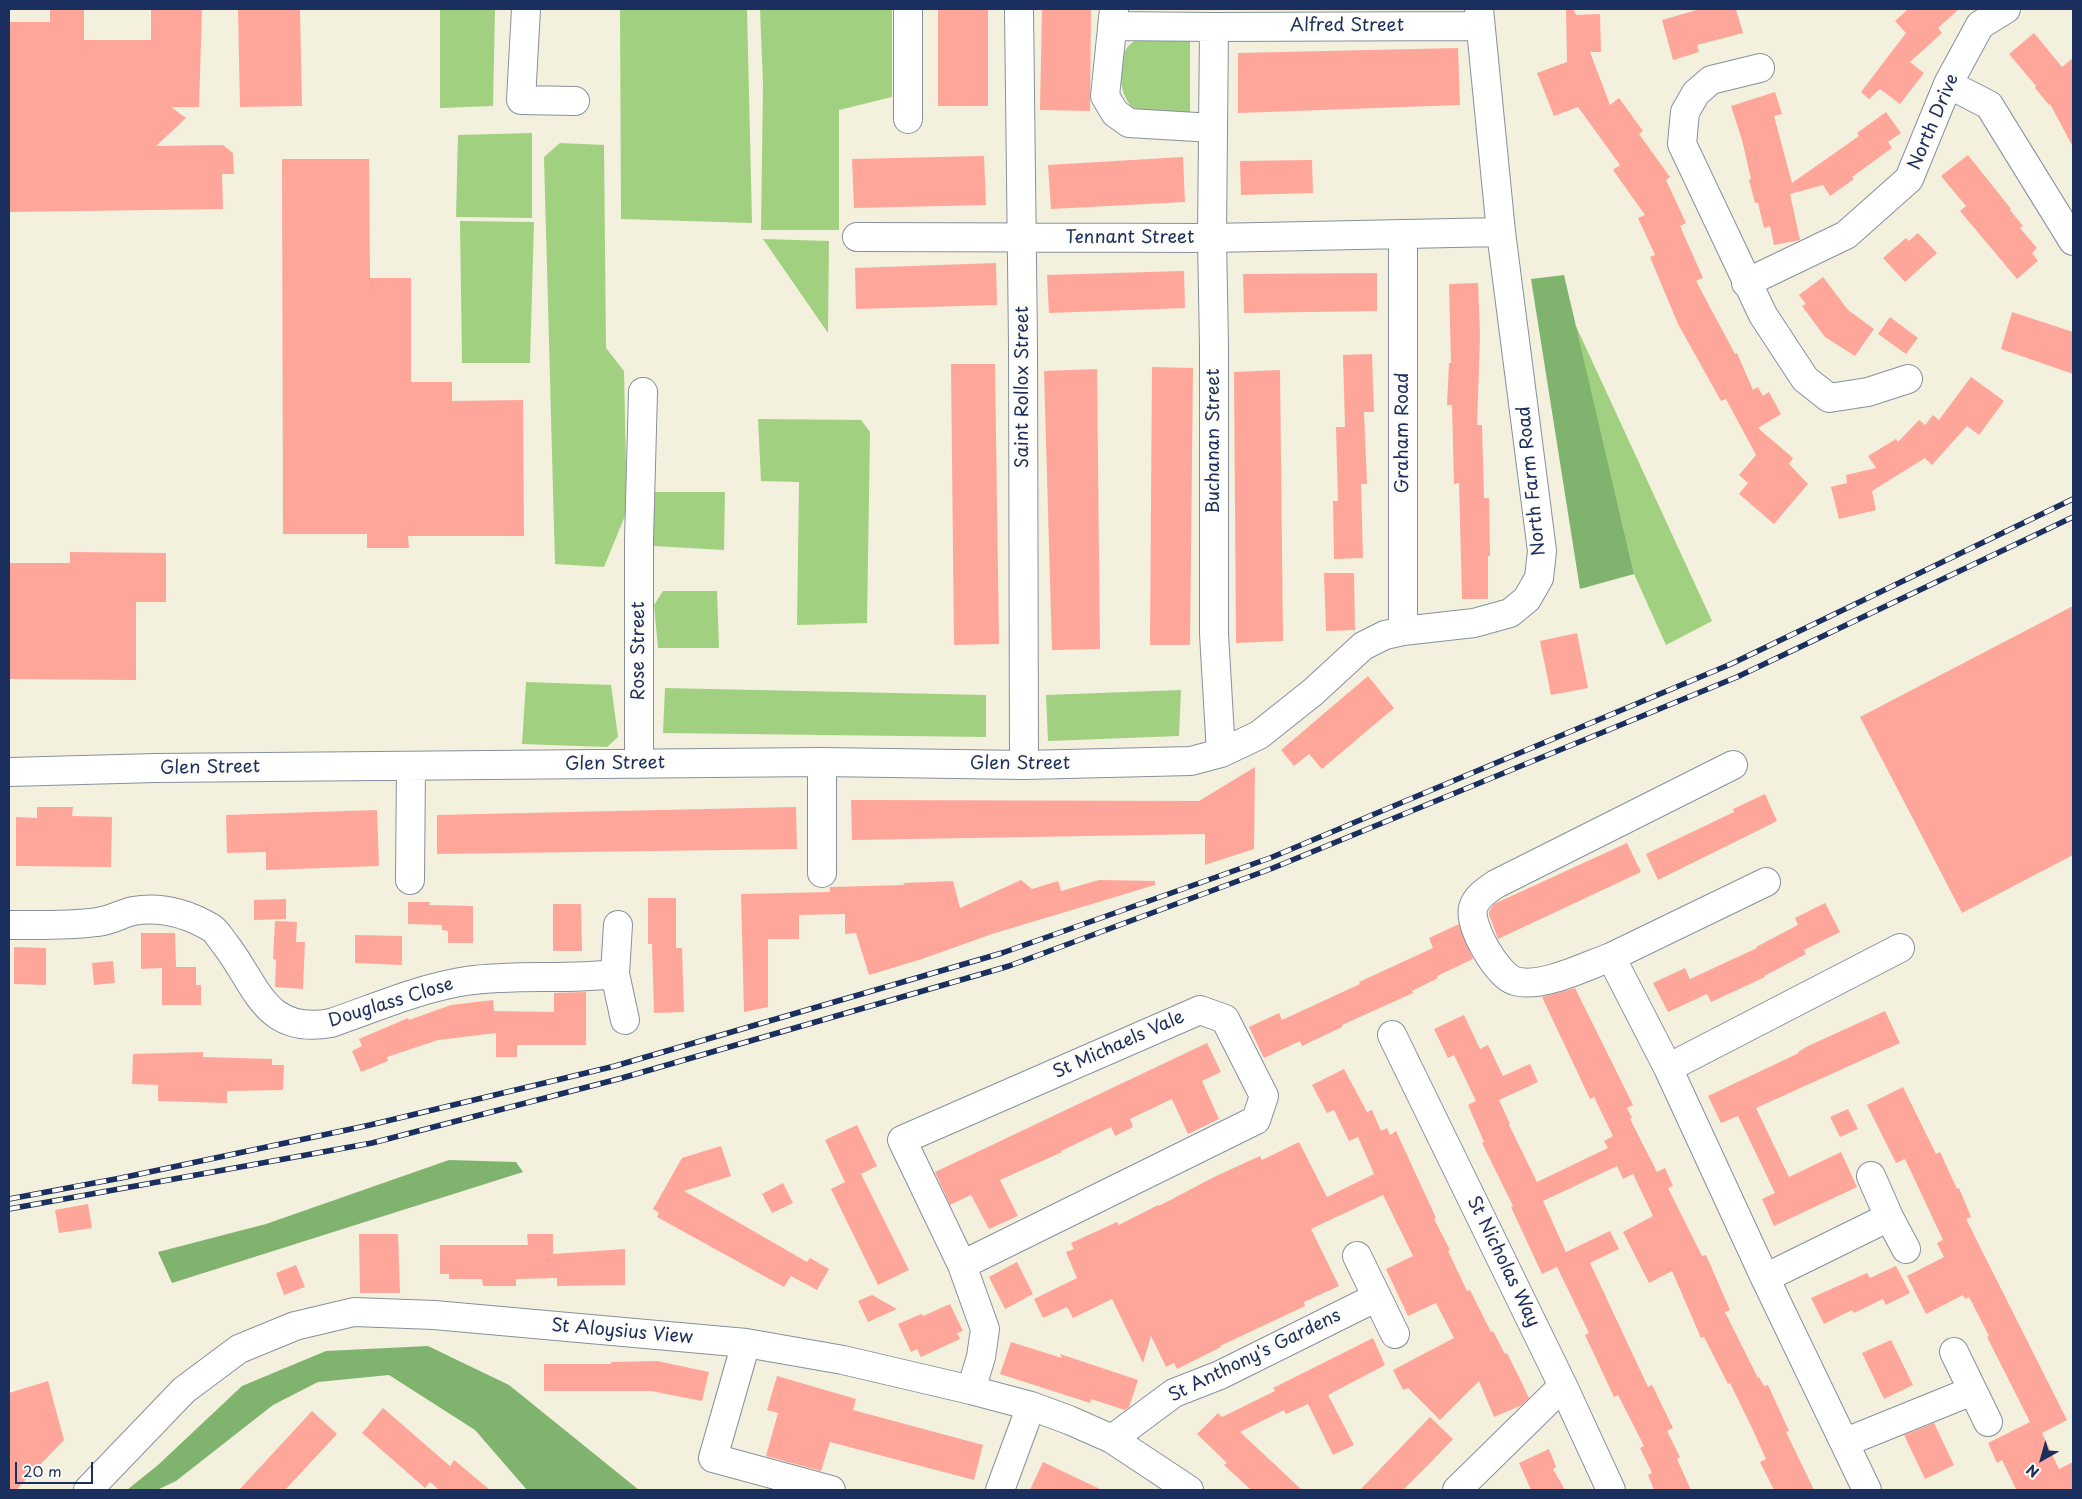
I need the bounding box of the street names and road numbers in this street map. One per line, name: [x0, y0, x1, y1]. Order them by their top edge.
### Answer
street label: Alfred Street: [1290, 15, 1404, 37]
street label: North Drive: [1904, 71, 1964, 173]
street label: Tennant Street: [1066, 227, 1194, 249]
street label: Saint Rollox Street: [1012, 306, 1034, 468]
street label: Buchanan Street: [1203, 368, 1225, 514]
street label: Graham Road: [1392, 372, 1414, 494]
street label: North Farm Road: [1513, 405, 1551, 557]
street label: Rose Street: [628, 602, 650, 700]
street label: Glen Street: [565, 752, 665, 776]
street label: Glen Street: [970, 753, 1070, 775]
street label: Glen Street: [160, 756, 260, 780]
street label: Douglass Close: [326, 974, 456, 1032]
street label: St Michaels Vale: [1050, 1006, 1188, 1084]
street label: St Nicholas Way: [1462, 1193, 1544, 1331]
street label: St Anthony's Gardens: [1166, 1305, 1344, 1407]
street label: St Aloysius View: [550, 1315, 694, 1349]

